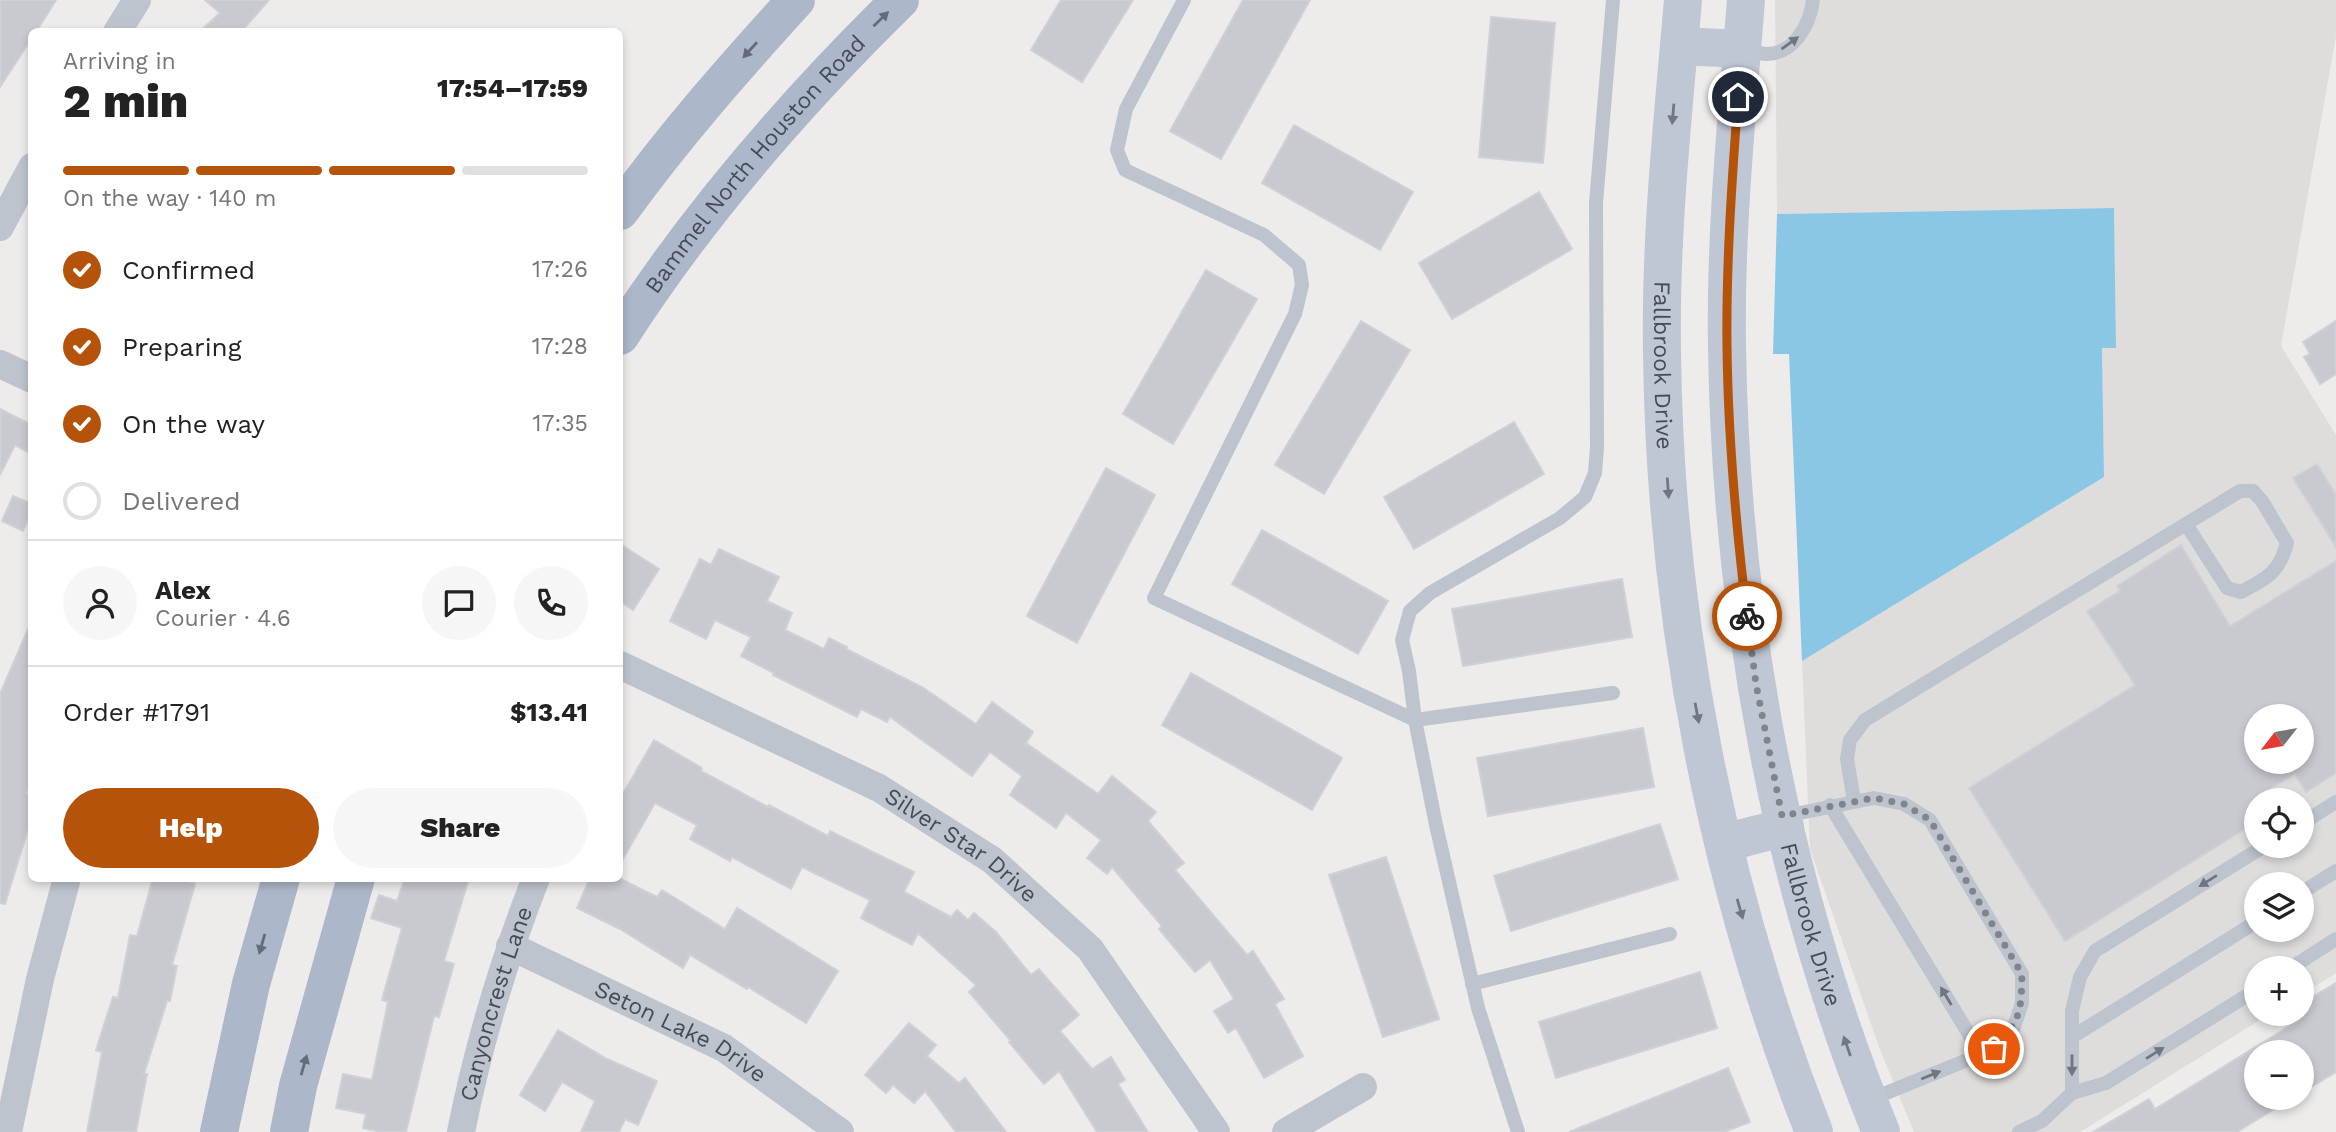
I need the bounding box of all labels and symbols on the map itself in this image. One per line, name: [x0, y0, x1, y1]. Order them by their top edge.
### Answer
one-way arrow: [872, 11, 888, 28]
street label: Bammel North Houston Road: [639, 29, 871, 298]
one-way arrow: [1780, 36, 1799, 50]
one-way arrow: [743, 42, 759, 59]
pin: [1708, 67, 1768, 127]
one-way arrow: [1667, 103, 1678, 125]
street label: Fallbrook Drive: [1648, 281, 1679, 450]
one-way arrow: [1663, 477, 1674, 499]
courier: [1712, 581, 1782, 651]
one-way arrow: [1692, 702, 1703, 724]
north arrow: [2244, 704, 2314, 774]
street label: Silver Star Drive: [880, 782, 1043, 908]
street label: Fallbrook Drive: [1775, 840, 1847, 1010]
one-way arrow: [2199, 875, 2218, 888]
one-way arrow: [1736, 899, 1746, 920]
street label: Canyoncrest Lane: [454, 903, 538, 1104]
one-way arrow: [256, 933, 267, 955]
street label: Seton Lake Drive: [590, 975, 772, 1088]
one-way arrow: [1939, 986, 1952, 1005]
pin: [1964, 1019, 2024, 1079]
one-way arrow: [1841, 1035, 1852, 1056]
one-way arrow: [2145, 1046, 2165, 1059]
one-way arrow: [2066, 1054, 2078, 1076]
one-way arrow: [299, 1055, 309, 1076]
one-way arrow: [1921, 1069, 1942, 1080]

